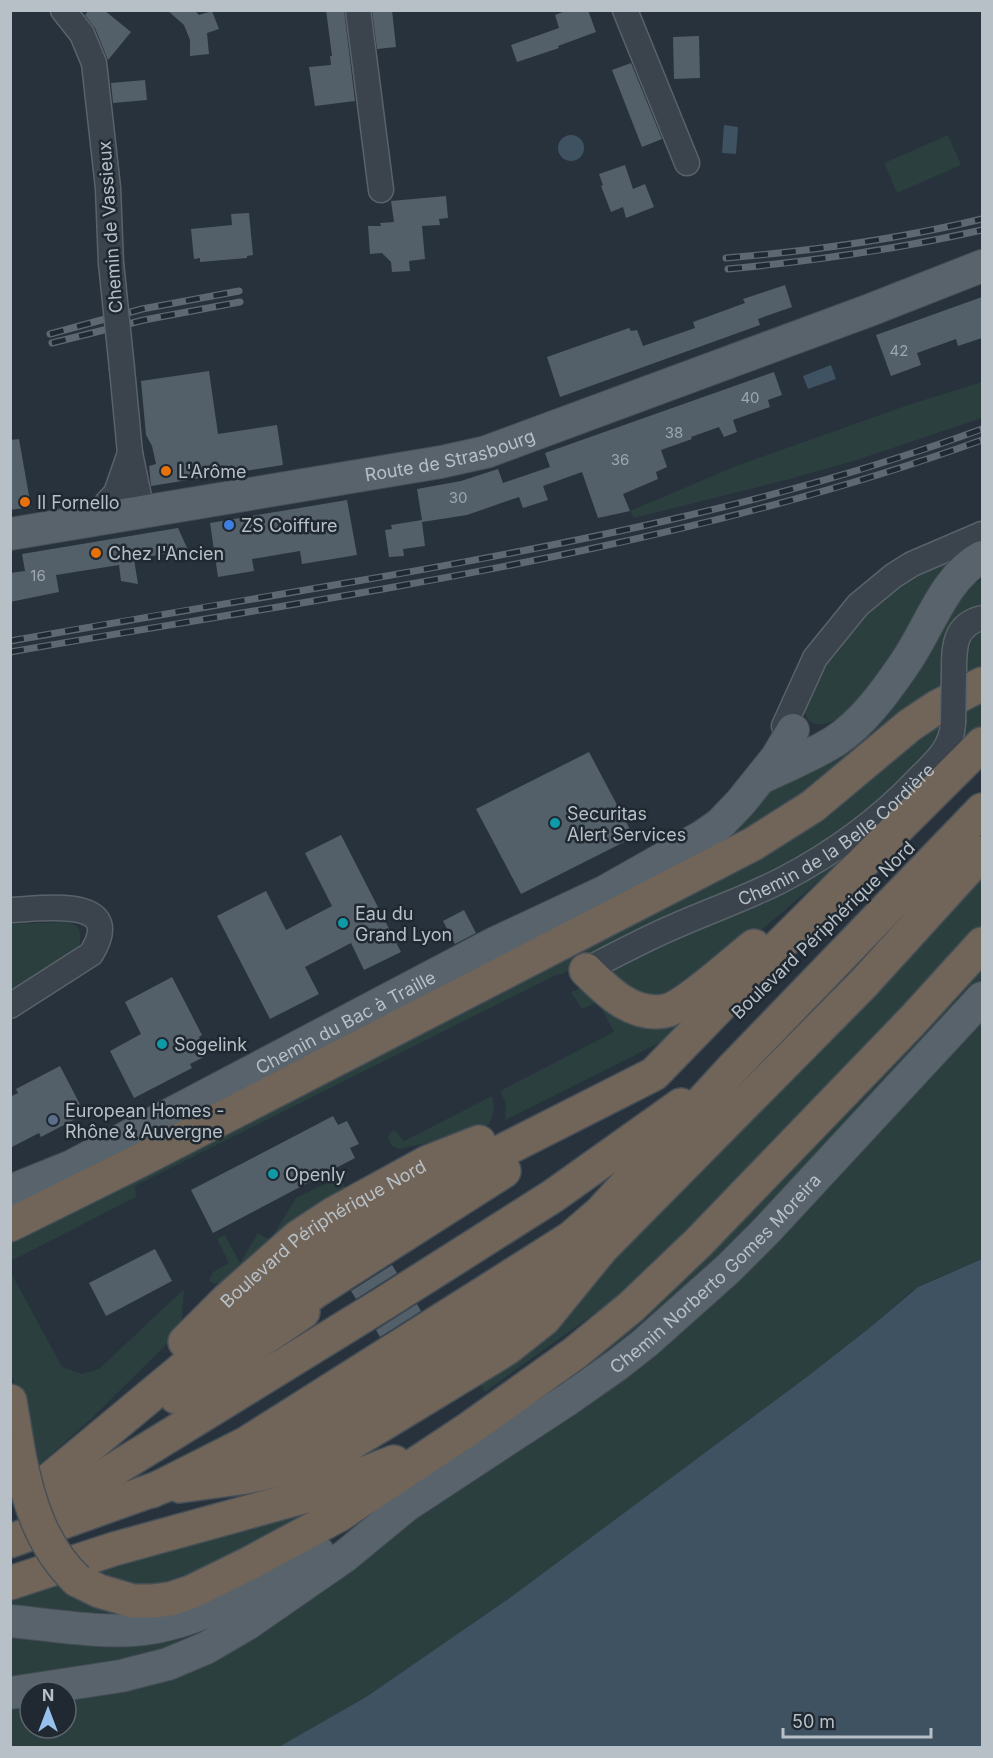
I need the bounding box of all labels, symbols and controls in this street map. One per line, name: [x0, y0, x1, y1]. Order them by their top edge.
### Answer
street label: Chemin de Vassieux: [93, 140, 126, 314]
house number: 42: [890, 341, 908, 360]
house number: 40: [740, 388, 760, 407]
house number: 38: [665, 423, 683, 442]
street label: Route de Strasbourg: [363, 424, 538, 485]
house number: 36: [611, 450, 629, 469]
place label: L'Arôme: [178, 461, 246, 482]
marker: L'Arôme: [159, 464, 173, 478]
house number: 30: [449, 488, 467, 507]
place label: Il Fornello: [37, 492, 120, 513]
marker: Il Fornello: [18, 495, 32, 509]
place label: ZS Coiffure: [241, 515, 337, 536]
marker: ZS Coiffure: [222, 518, 236, 532]
place label: Chez l'Ancien: [108, 543, 224, 564]
marker: Chez l'Ancien: [89, 546, 103, 560]
house number: 16: [30, 566, 46, 585]
street label: Chemin de la Belle Cordière: [734, 759, 938, 910]
place label: Securitas Alert Services: [567, 803, 686, 845]
marker: Securitas Alert Services: [548, 816, 562, 830]
street label: Boulevard Périphérique Nord: [727, 837, 919, 1023]
place label: Eau du Grand Lyon: [355, 903, 452, 945]
marker: Eau du Grand Lyon: [336, 916, 350, 930]
street label: Chemin du Bac à Traille: [252, 966, 439, 1078]
place label: Sogelink: [174, 1034, 247, 1055]
marker: Sogelink: [155, 1037, 169, 1051]
place label: European Homes - Rhône & Auvergne: [65, 1100, 225, 1142]
marker: European Homes - Rhône & Auvergne: [46, 1113, 60, 1127]
street label: Boulevard Périphérique Nord: [216, 1155, 429, 1311]
place label: Openly: [285, 1164, 345, 1185]
marker: Openly: [266, 1167, 280, 1181]
street label: Chemin Norberto Gomes Moreira: [606, 1169, 825, 1377]
north arrow: [18, 1680, 78, 1740]
text: N: [42, 1685, 54, 1705]
scale bar: [783, 1701, 932, 1739]
text: 50 m: [792, 1711, 835, 1732]

